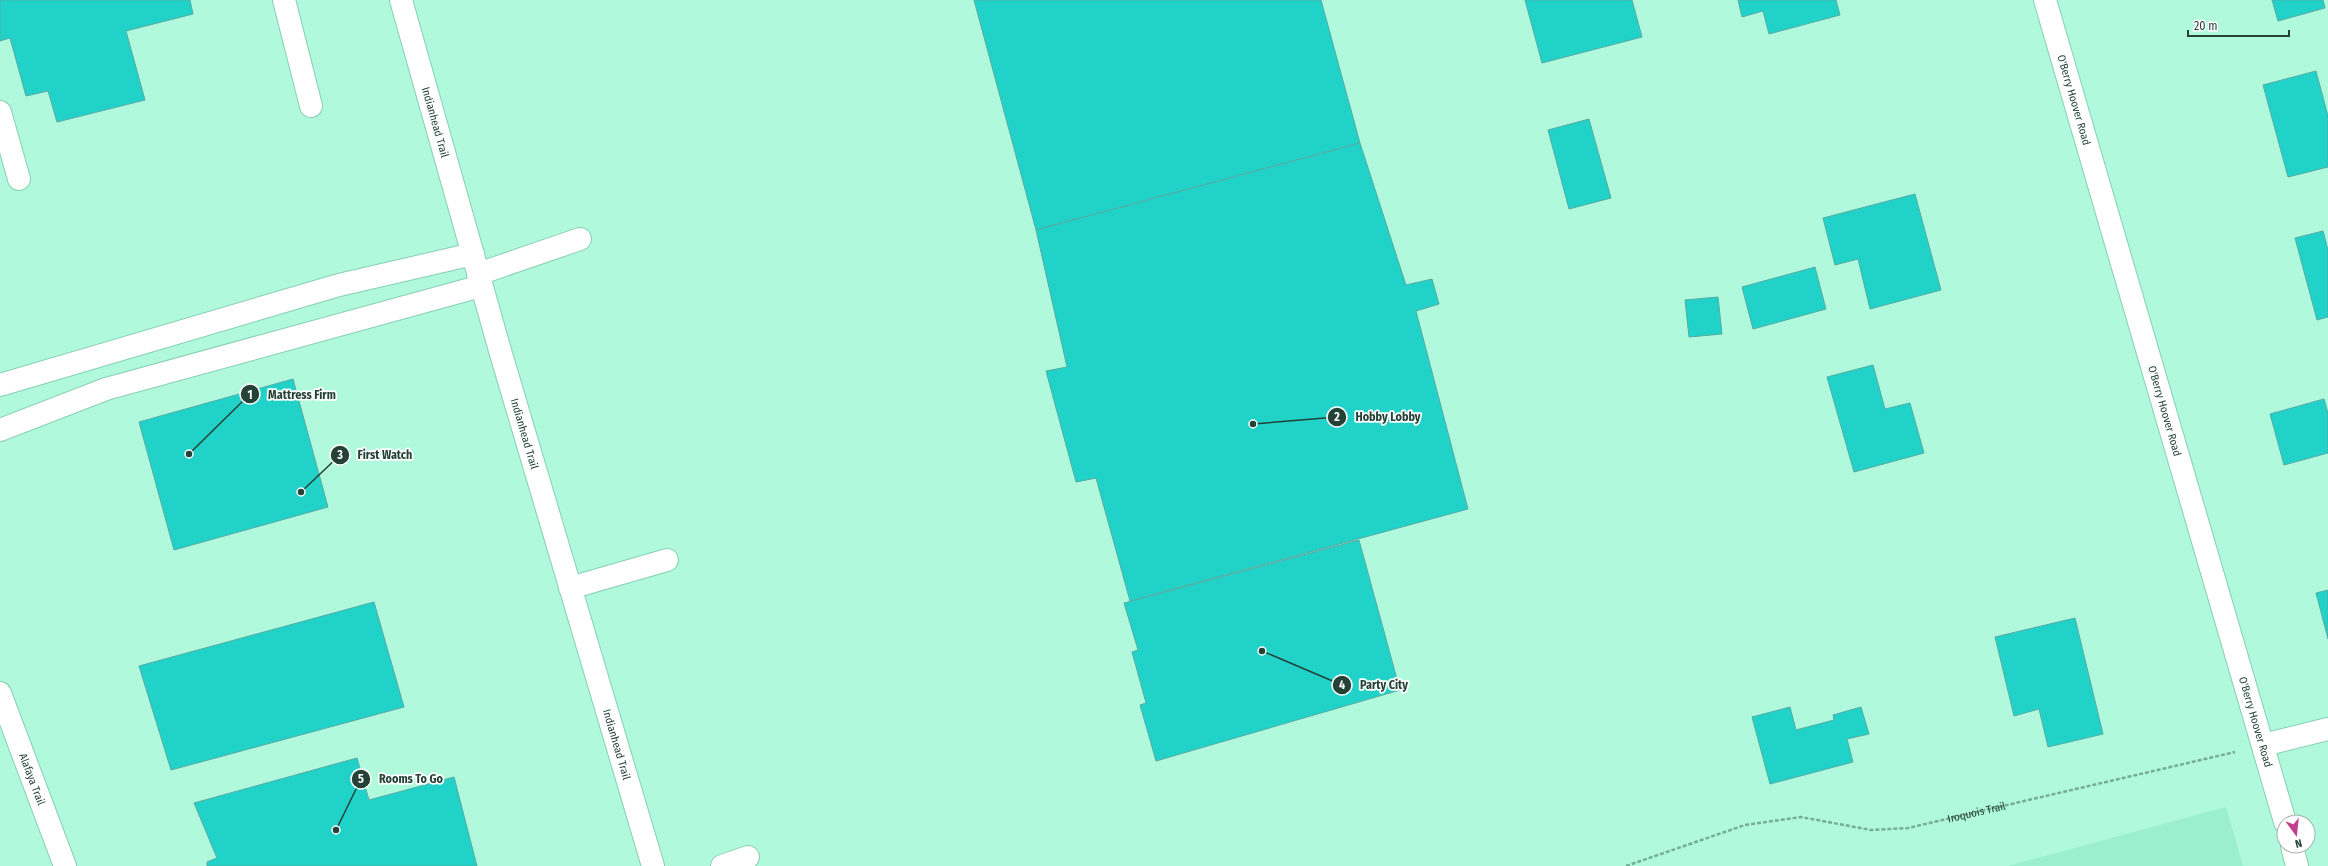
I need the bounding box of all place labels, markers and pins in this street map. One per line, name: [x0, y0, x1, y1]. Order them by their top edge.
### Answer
callout: Mattress Firm: [240, 382, 344, 406]
callout: Hobby Lobby: [1327, 405, 1429, 429]
callout: First Watch: [330, 443, 421, 467]
callout: Party City: [1332, 673, 1416, 697]
callout: Rooms To Go: [351, 767, 451, 791]

